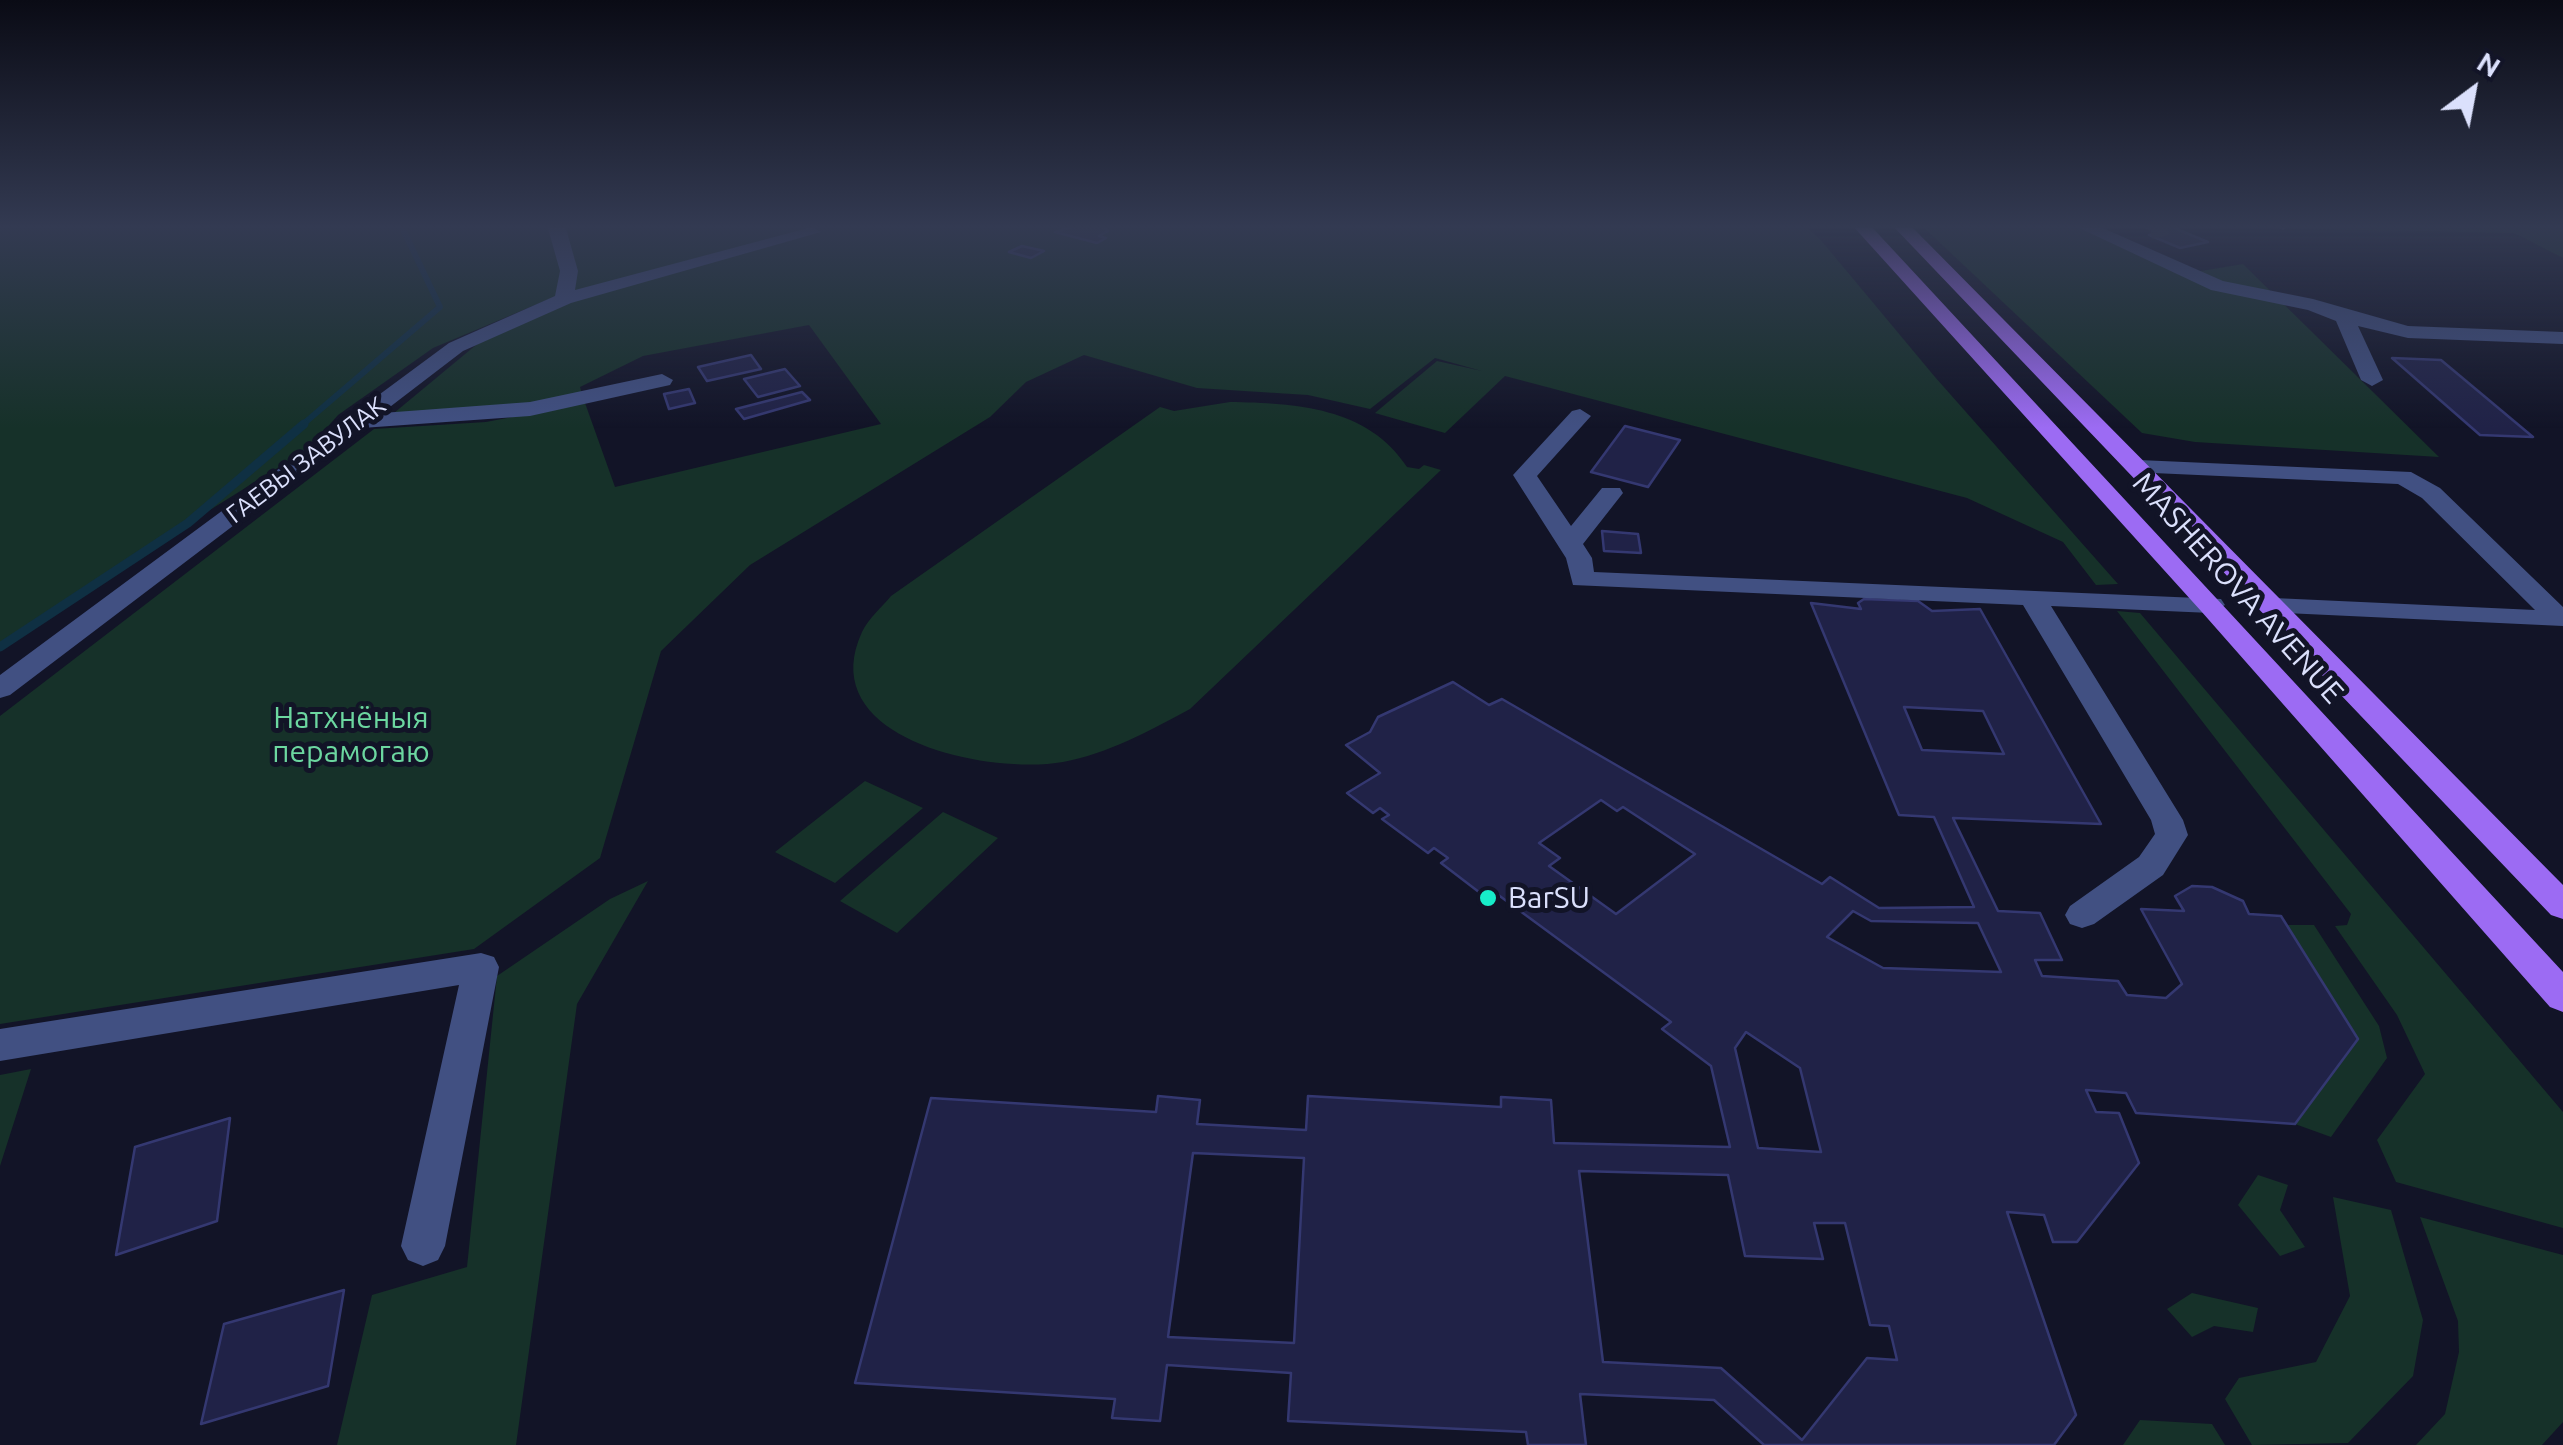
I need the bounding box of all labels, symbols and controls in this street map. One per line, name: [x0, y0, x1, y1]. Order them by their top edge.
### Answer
north arrow: [2423, 40, 2523, 140]
text: N: [2472, 45, 2506, 83]
street label: ГАЕВЫ ЗАВУЛАК: [221, 390, 391, 530]
street label: MASHEROVA AVENUE: [2125, 465, 2351, 711]
park label: Натхнёныя перамогаю: [272, 700, 430, 770]
place label: BarSU: [1508, 880, 1590, 916]
marker: BarSU: [1477, 887, 1499, 909]

